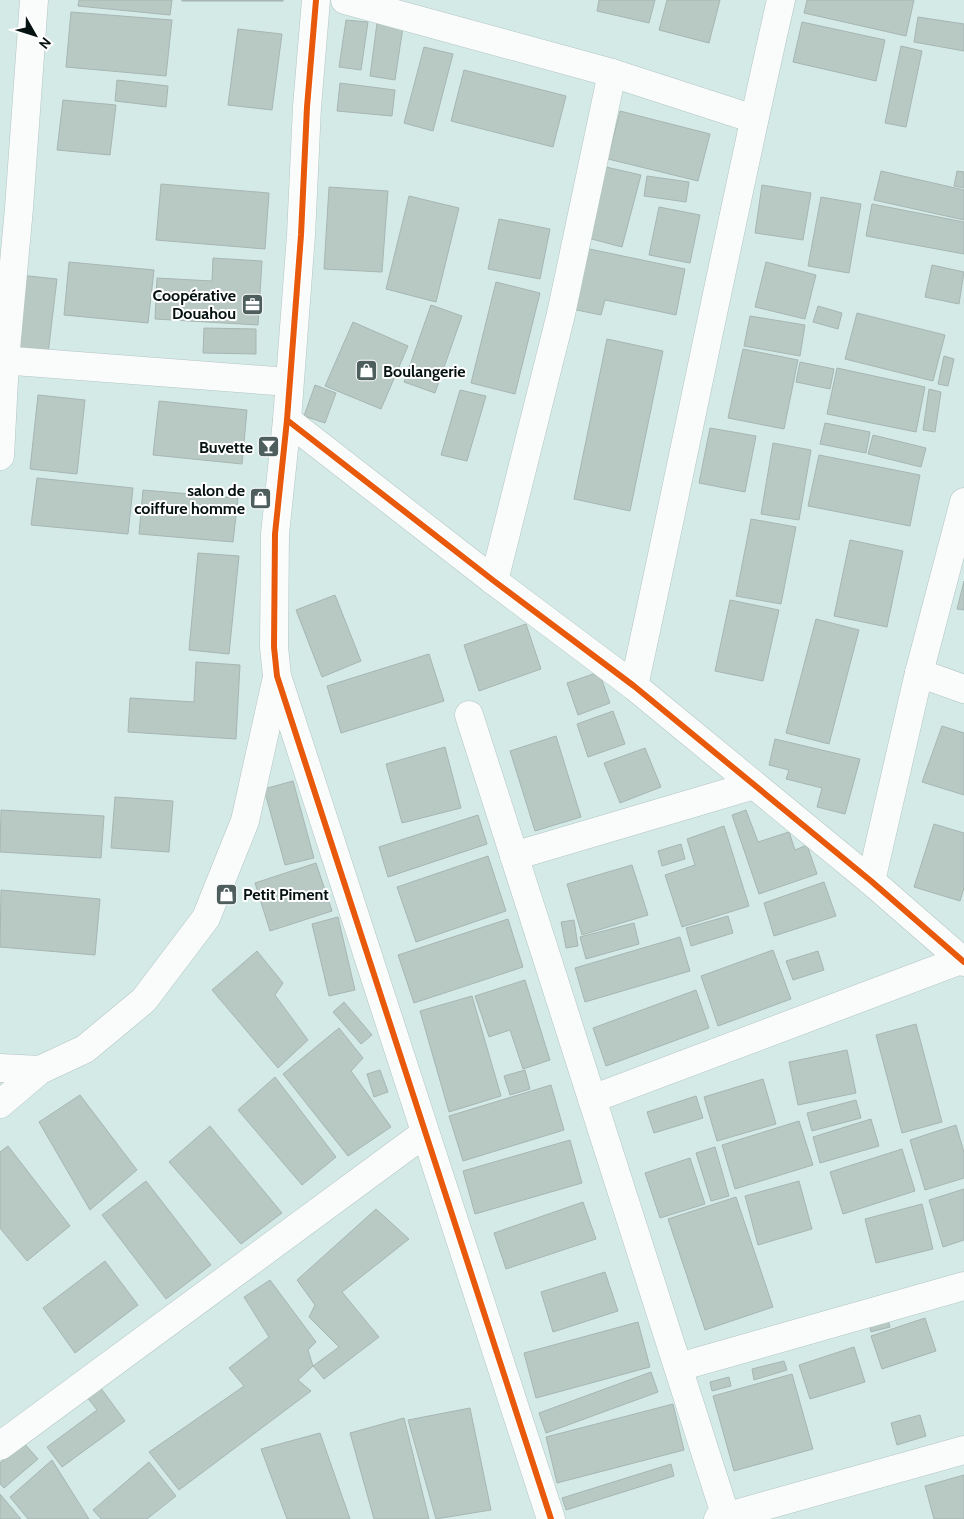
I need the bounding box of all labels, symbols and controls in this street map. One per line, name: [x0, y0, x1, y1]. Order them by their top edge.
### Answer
north arrow: [10, 10, 60, 60]
text: N: [35, 34, 55, 53]
place label: Coopérative Douahou: [152, 286, 236, 323]
office icon: Coopérative Douahou: [240, 292, 264, 316]
shop icon: Boulangerie: [355, 359, 379, 383]
place label: Boulangerie: [383, 362, 466, 381]
bar icon: Buvette: [257, 435, 281, 459]
place label: Buvette: [199, 438, 253, 457]
place label: salon de coiffure homme: [134, 481, 245, 518]
shop icon: salon de coiffure homme: [249, 487, 273, 511]
shop icon: Petit Piment: [215, 882, 239, 906]
place label: Petit Piment: [243, 885, 329, 904]

